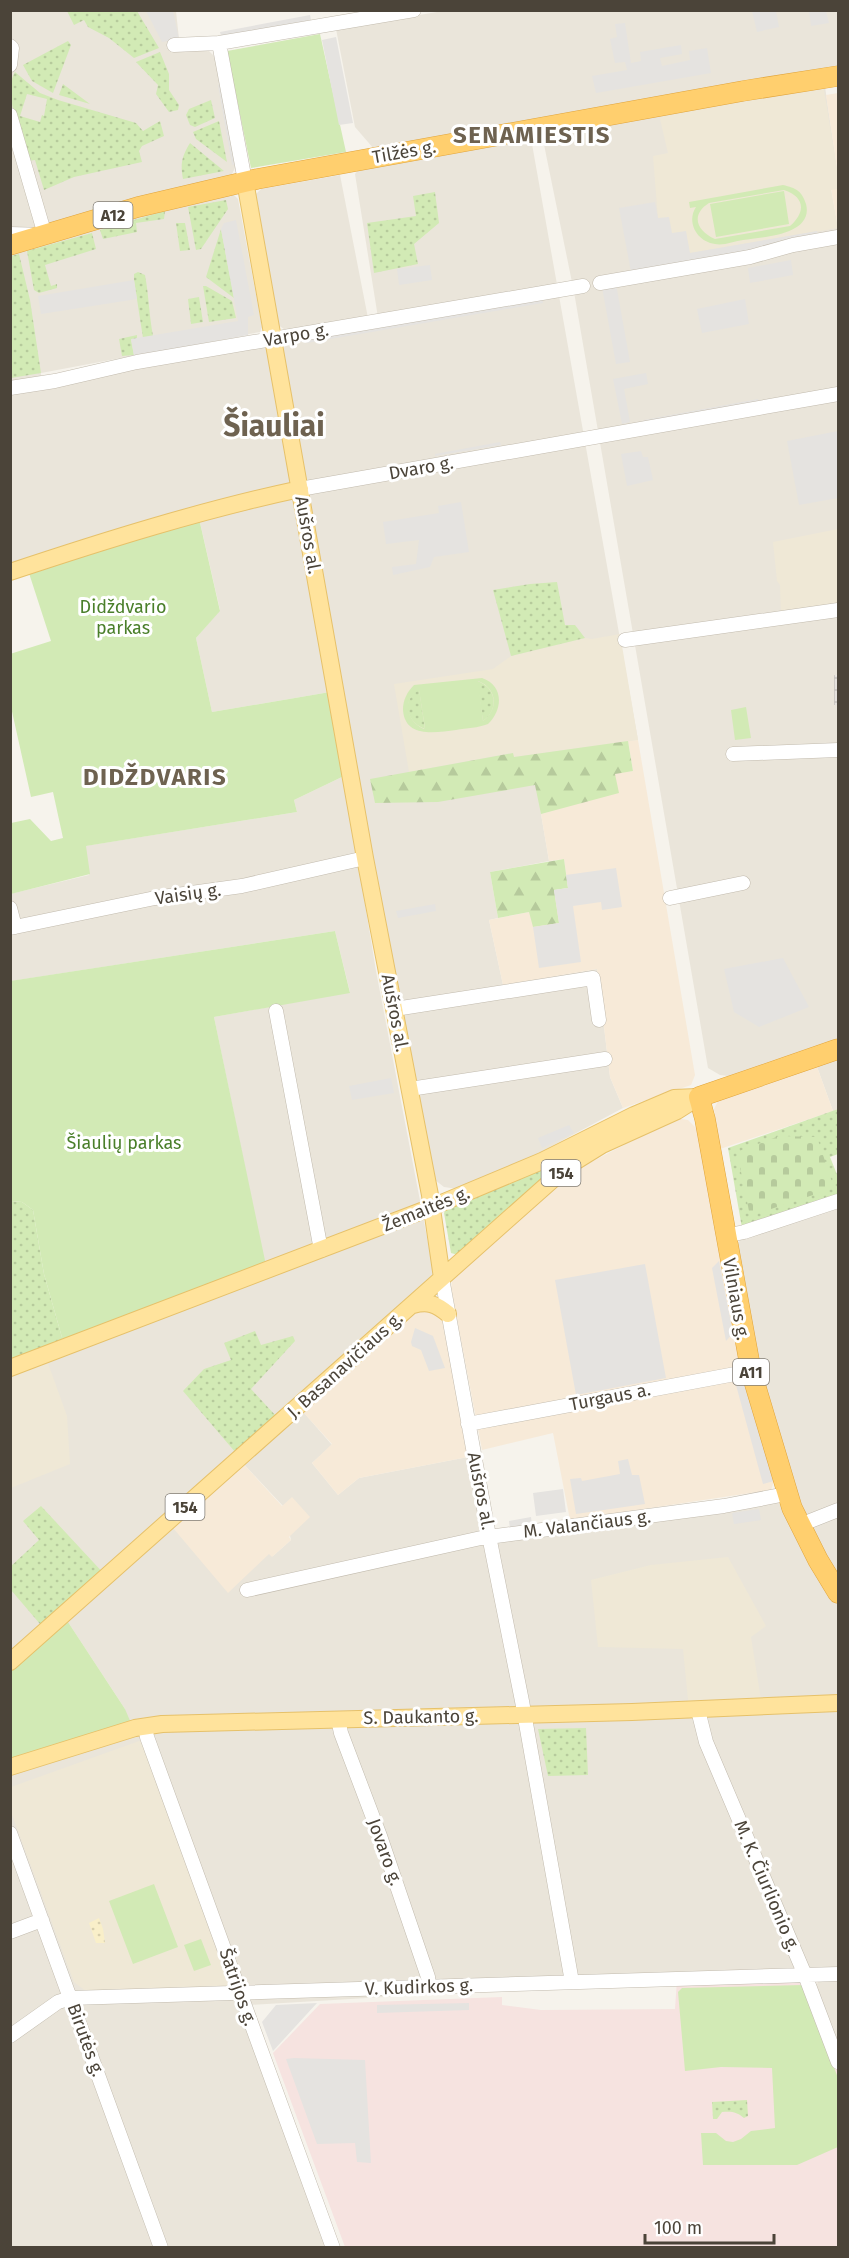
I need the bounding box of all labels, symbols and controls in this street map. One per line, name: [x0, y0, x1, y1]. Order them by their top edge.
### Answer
district label: SENAMIESTIS: [453, 121, 611, 149]
street label: Tilžės g.: [370, 136, 438, 168]
road number: A12: [94, 202, 132, 228]
street label: Varpo g.: [262, 318, 330, 352]
district label: Šiauliai: [223, 406, 325, 444]
street label: Dvaro g.: [387, 451, 455, 485]
street label: Aušros al.: [290, 494, 326, 576]
park label: Didždvario parkas: [80, 596, 166, 639]
district label: DIDŽDVARIS: [83, 762, 227, 791]
street label: Vaisių g.: [154, 878, 222, 910]
street label: Aušros al.: [377, 972, 413, 1054]
park label: Šiaulių parkas: [67, 1132, 181, 1154]
road number: 154: [542, 1160, 580, 1186]
street label: Žemaitės g.: [379, 1182, 473, 1236]
street label: Vilniaus g.: [718, 1256, 754, 1342]
street label: J. Basanavičiaus g.: [283, 1307, 407, 1423]
road number: A11: [733, 1359, 769, 1385]
street label: Turgaus a.: [567, 1378, 653, 1416]
street label: Aušros al.: [463, 1450, 499, 1532]
road number: 154: [166, 1494, 204, 1520]
street label: M. Valančiaus g.: [522, 1505, 652, 1543]
street label: S. Daukanto g.: [363, 1705, 479, 1729]
street label: Jovaro g.: [363, 1816, 407, 1888]
street label: M. K. Čiurlionio g.: [729, 1817, 805, 1955]
street label: Šatrijos g.: [214, 1945, 262, 2029]
street label: V. Kudirkos g.: [364, 1974, 474, 2000]
street label: Birutės g.: [63, 2000, 109, 2080]
scale bar: [645, 2207, 774, 2245]
text: 100 m: [654, 2217, 702, 2239]

